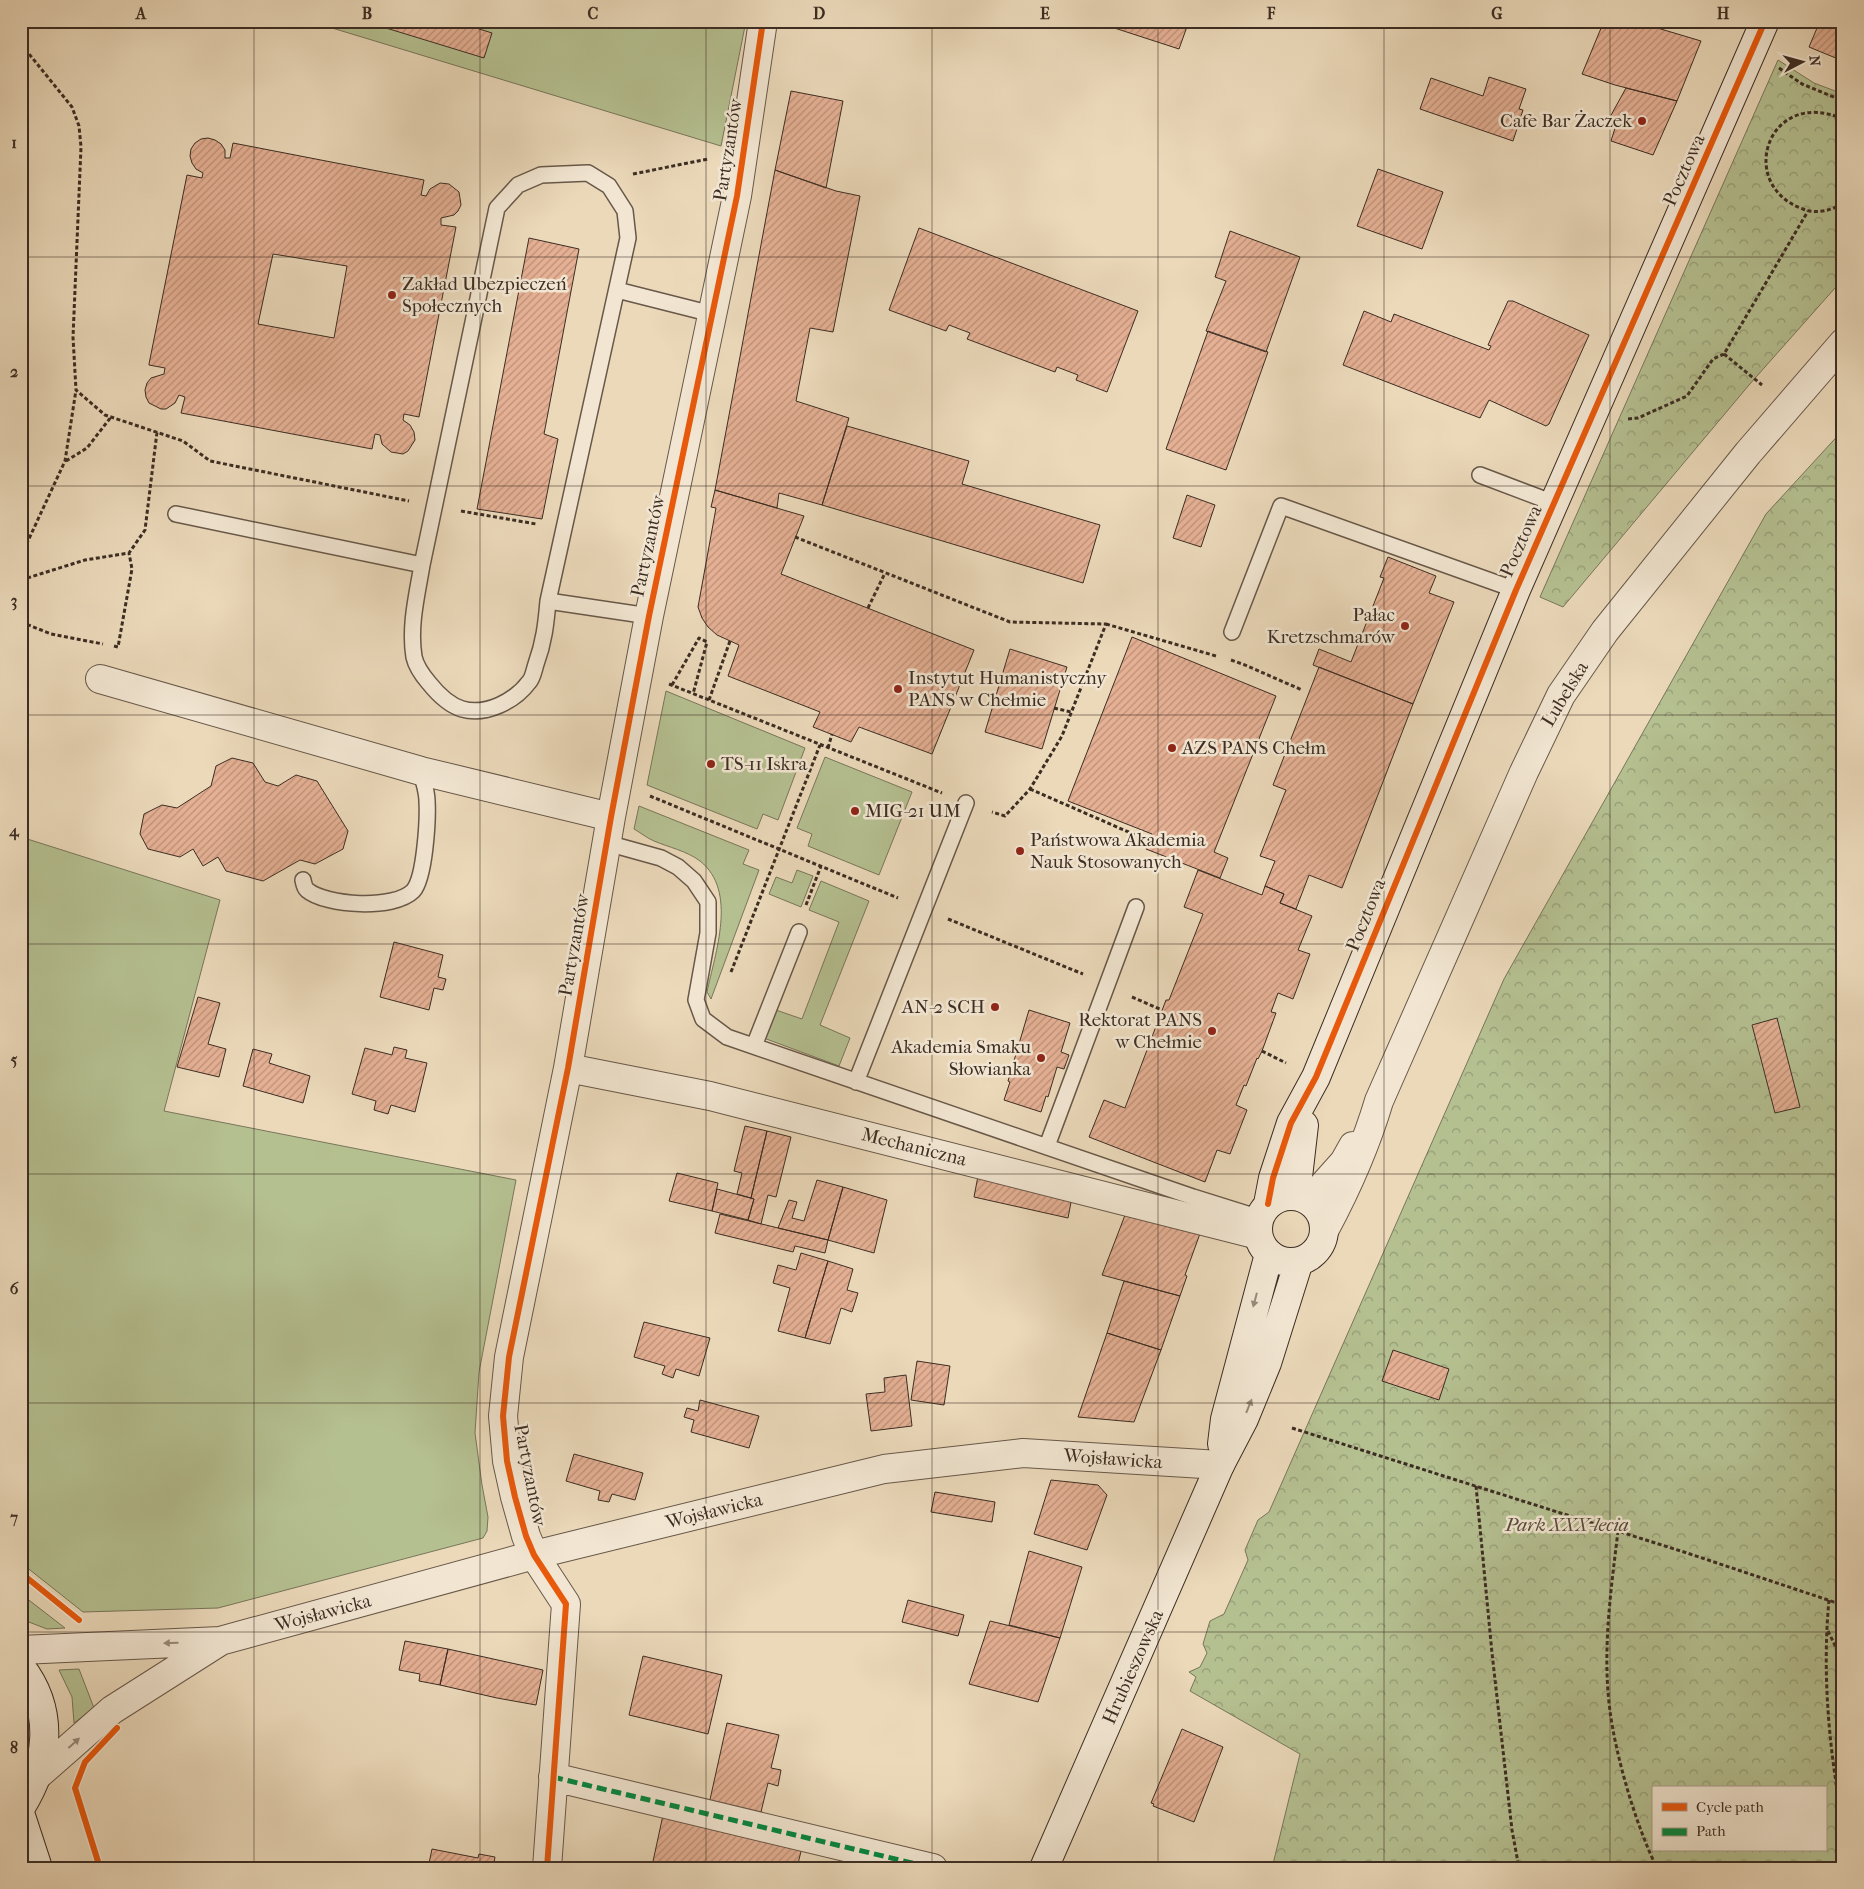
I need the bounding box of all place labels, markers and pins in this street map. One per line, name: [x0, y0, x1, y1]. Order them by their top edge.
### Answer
place label: Cafe Bar Żaczek: [1500, 110, 1632, 132]
marker: Cafe Bar Żaczek: [1636, 115, 1648, 127]
place label: Zakład Ubezpieczeń Społecznych: [402, 273, 567, 317]
marker: Zakład Ubezpieczeń Społecznych: [386, 289, 398, 301]
place label: Pałac Kretzschmarów: [1267, 604, 1396, 648]
marker: Pałac Kretzschmarów: [1399, 620, 1411, 632]
place label: Instytut Humanistyczny PANS w Chełmie: [908, 667, 1107, 711]
marker: Instytut Humanistyczny PANS w Chełmie: [892, 683, 904, 695]
place label: AZS PANS Chełm: [1181, 737, 1326, 759]
marker: AZS PANS Chełm: [1166, 742, 1178, 754]
place label: TS-11 Iskra: [721, 753, 808, 775]
marker: TS-11 Iskra: [705, 758, 717, 770]
place label: MIG-21 UM: [865, 800, 961, 822]
marker: MIG-21 UM: [849, 805, 861, 817]
place label: Państwowa Akademia Nauk Stosowanych: [1030, 829, 1206, 873]
marker: Państwowa Akademia Nauk Stosowanych: [1014, 845, 1026, 857]
place label: AN-2 SCH: [901, 996, 985, 1018]
marker: AN-2 SCH: [989, 1001, 1001, 1013]
place label: Rektorat PANS w Chełmie: [1078, 1009, 1202, 1053]
marker: Rektorat PANS w Chełmie: [1206, 1025, 1218, 1037]
place label: Akademia Smaku Słowianka: [890, 1036, 1031, 1080]
marker: Akademia Smaku Słowianka: [1035, 1052, 1047, 1064]

